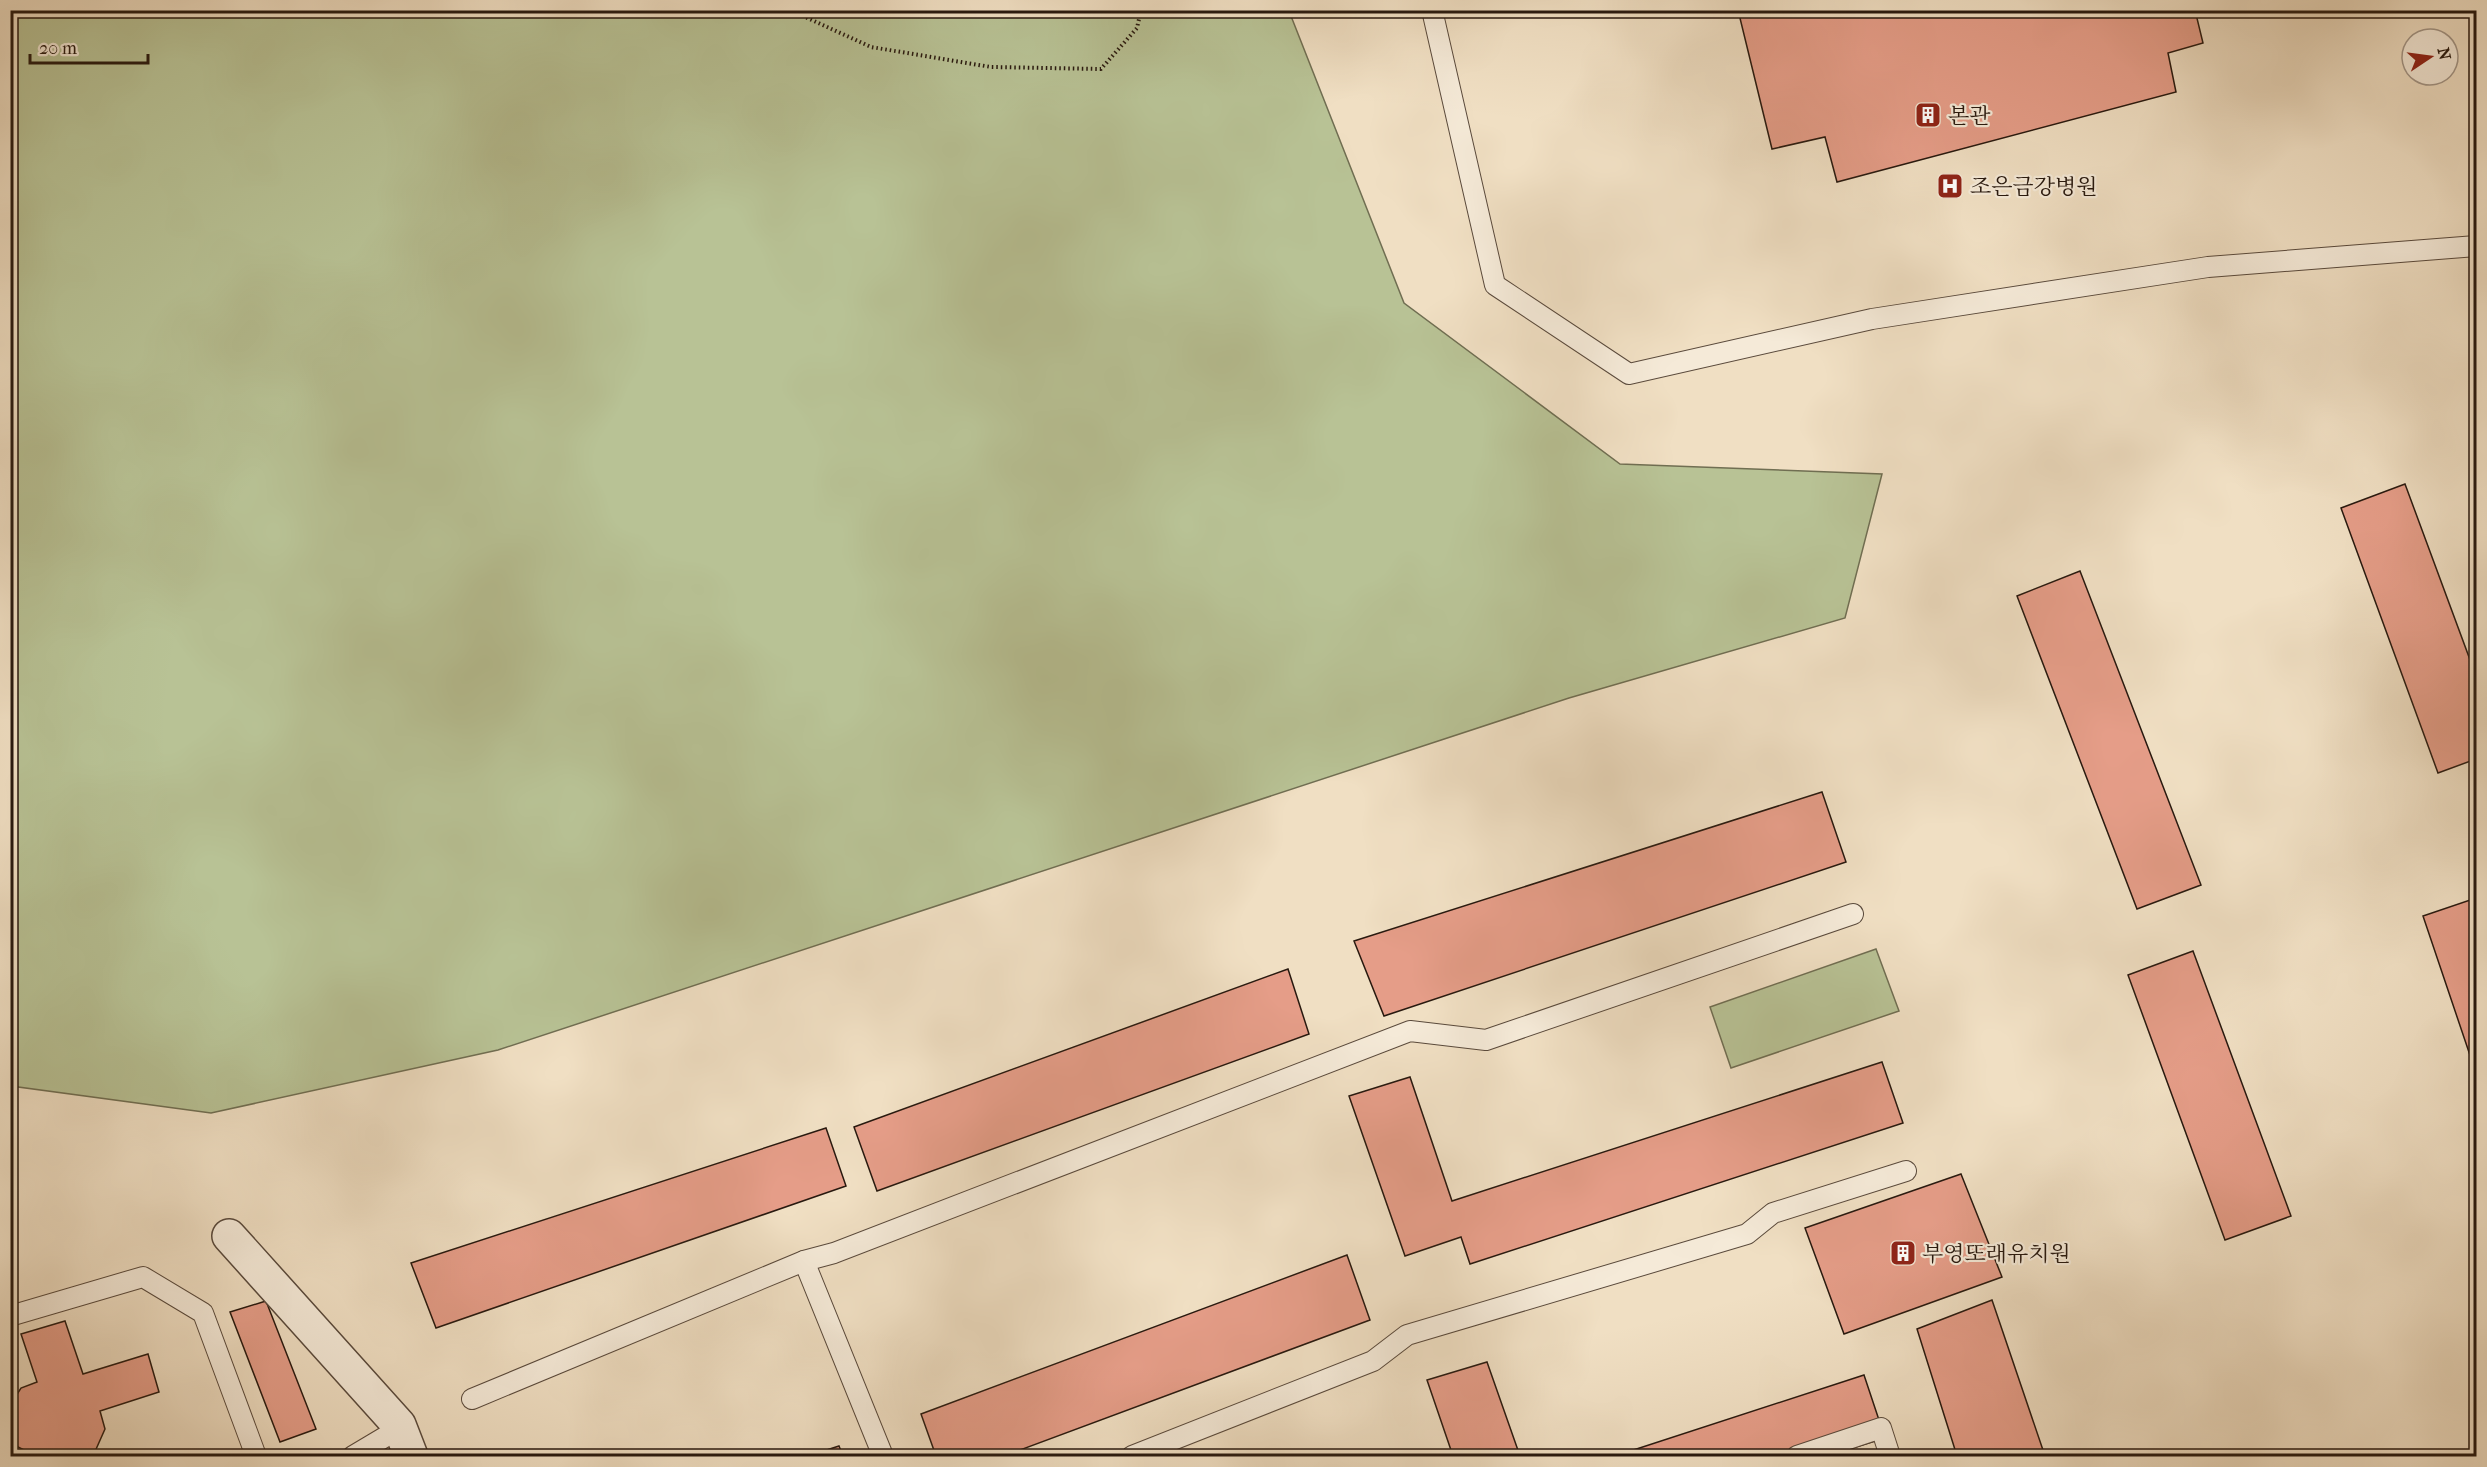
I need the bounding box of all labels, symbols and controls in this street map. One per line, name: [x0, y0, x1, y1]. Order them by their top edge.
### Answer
scale bar: [30, 27, 148, 65]
north arrow: [2400, 27, 2460, 87]
text: 20 m: [39, 38, 77, 59]
text: N: [2434, 46, 2455, 63]
building icon: 본관: [1913, 100, 1943, 130]
place label: 본관: [1948, 103, 1991, 129]
hospital icon: 조은금강병원: [1935, 171, 1965, 201]
place label: 조은금강병원: [1970, 174, 2098, 200]
building icon: 부영또래유치원: [1888, 1238, 1918, 1268]
place label: 부영또래유치원: [1922, 1241, 2071, 1267]

